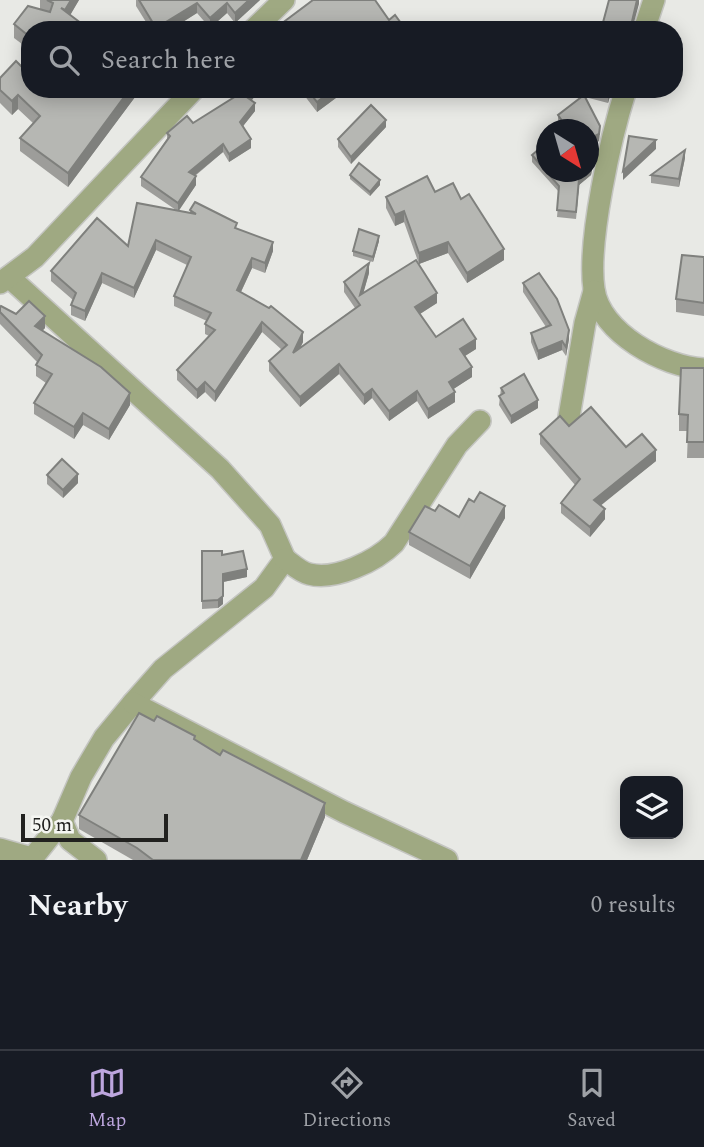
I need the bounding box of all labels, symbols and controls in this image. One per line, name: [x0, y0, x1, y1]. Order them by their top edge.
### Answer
search box: [21, 21, 683, 98]
text: Search here: [101, 40, 236, 80]
icon: search: [45, 41, 83, 79]
north arrow: [536, 119, 599, 182]
map controls: [620, 776, 683, 839]
button: layers: [620, 776, 683, 839]
scale bar: [21, 811, 168, 843]
text: 50 m: [32, 811, 72, 840]
text: Nearby: [28, 883, 127, 929]
text: 0 results: [591, 888, 676, 923]
tab: Map: [88, 1064, 126, 1135]
tab: Directions: [302, 1064, 391, 1135]
tab: Saved: [567, 1064, 616, 1135]

